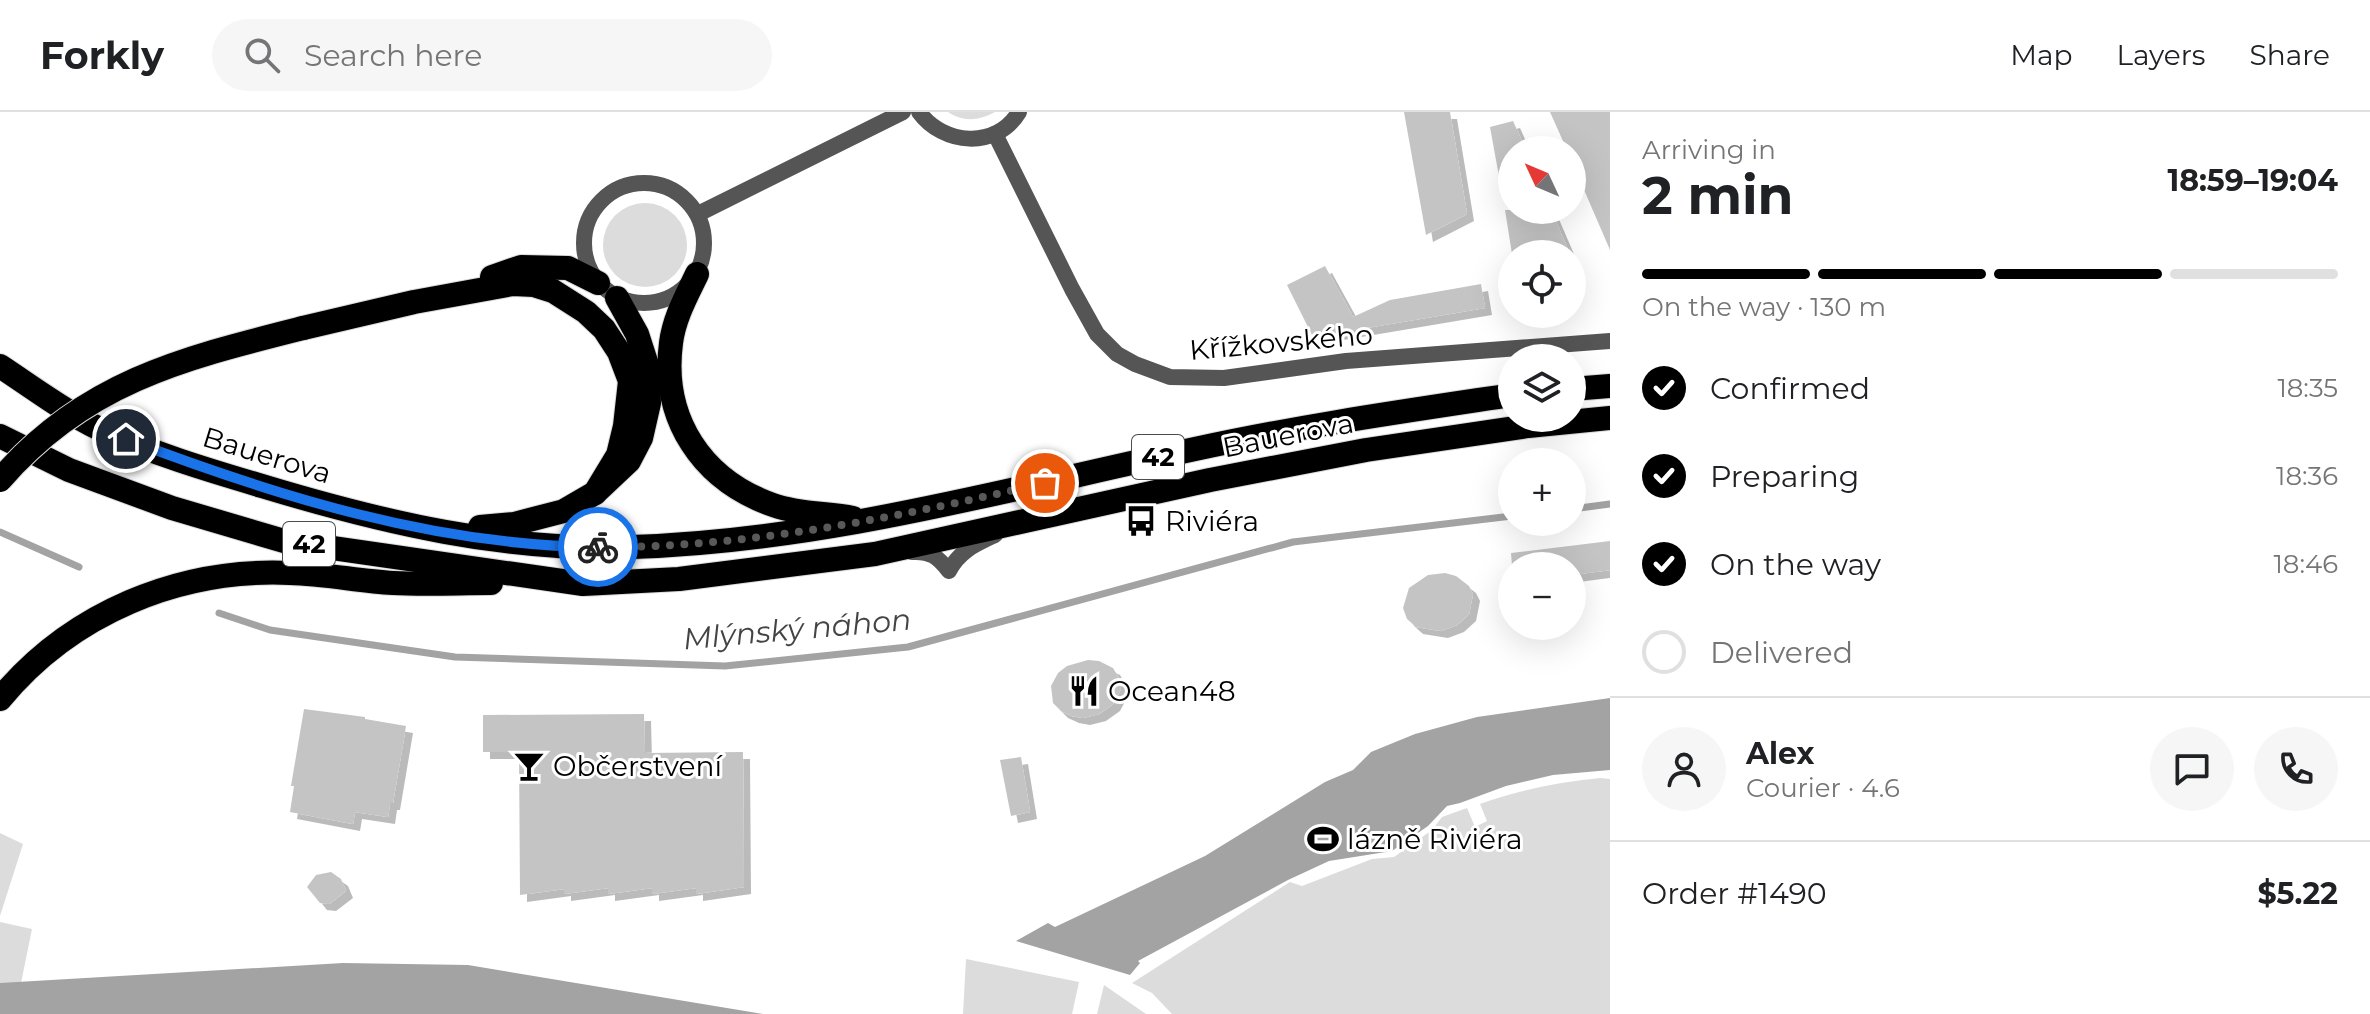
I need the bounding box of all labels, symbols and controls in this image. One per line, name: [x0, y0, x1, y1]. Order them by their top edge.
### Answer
search box: [212, 19, 772, 91]
text: Forkly: [40, 32, 164, 79]
icon: search: [240, 33, 284, 77]
text: Search here: [304, 37, 482, 74]
text: Map: [2010, 38, 2073, 72]
text: Layers: [2117, 38, 2206, 72]
text: Share: [2250, 38, 2330, 72]
text: Arriving in: [1642, 134, 1776, 166]
north arrow: [1498, 136, 1586, 224]
map controls: [1498, 136, 1586, 640]
text: 18:59–19:04: [2167, 162, 2338, 199]
text: 2 min: [1642, 164, 1794, 227]
button: locate: [1498, 240, 1586, 328]
text: On the way · 130 m: [1642, 291, 1886, 323]
street label: Křížkovského: [1188, 317, 1374, 367]
button: layers: [1498, 344, 1586, 432]
icon: check: [1642, 366, 1686, 410]
text: Confirmed: [1710, 370, 1870, 407]
text: 18:35: [2277, 372, 2338, 404]
pin: [92, 405, 160, 473]
street label: Bauerova: [1220, 406, 1356, 464]
icon: home: [104, 417, 148, 461]
street label: Bauerova: [199, 419, 335, 491]
road number: 42: [1132, 435, 1184, 479]
button: +: [1498, 448, 1586, 536]
pin: [1011, 449, 1079, 517]
icon: check: [1642, 454, 1686, 498]
text: Preparing: [1710, 458, 1859, 495]
text: 18:36: [2276, 460, 2338, 492]
icon: bag: [1023, 461, 1067, 505]
bus stop icon: Riviéra: [1124, 504, 1158, 538]
place label: Riviéra: [1165, 504, 1259, 538]
courier: [558, 507, 638, 587]
road number: 42: [283, 522, 335, 566]
icon: bike: [576, 525, 620, 569]
icon: check: [1642, 542, 1686, 586]
text: On the way: [1710, 546, 1881, 583]
text: 18:46: [2273, 548, 2338, 580]
button: −: [1498, 552, 1586, 640]
water label: Mlýnský náhon: [681, 601, 913, 657]
text: Delivered: [1710, 634, 1853, 671]
restaurant icon: Ocean48: [1067, 674, 1101, 708]
place label: Ocean48: [1108, 674, 1236, 708]
button: person: [1642, 727, 1726, 811]
button: chat: [2150, 727, 2234, 811]
button: phone: [2254, 727, 2338, 811]
text: Alex: [1746, 735, 1814, 772]
bar icon: Občerstvení: [512, 749, 546, 783]
place label: Občerstvení: [553, 749, 723, 783]
text: Courier · 4.6: [1746, 772, 1900, 804]
sports icon: lázně Riviéra: [1306, 822, 1340, 856]
place label: lázně Riviéra: [1347, 822, 1523, 856]
text: Order #1490: [1642, 875, 1827, 912]
text: $5.22: [2257, 875, 2338, 912]

